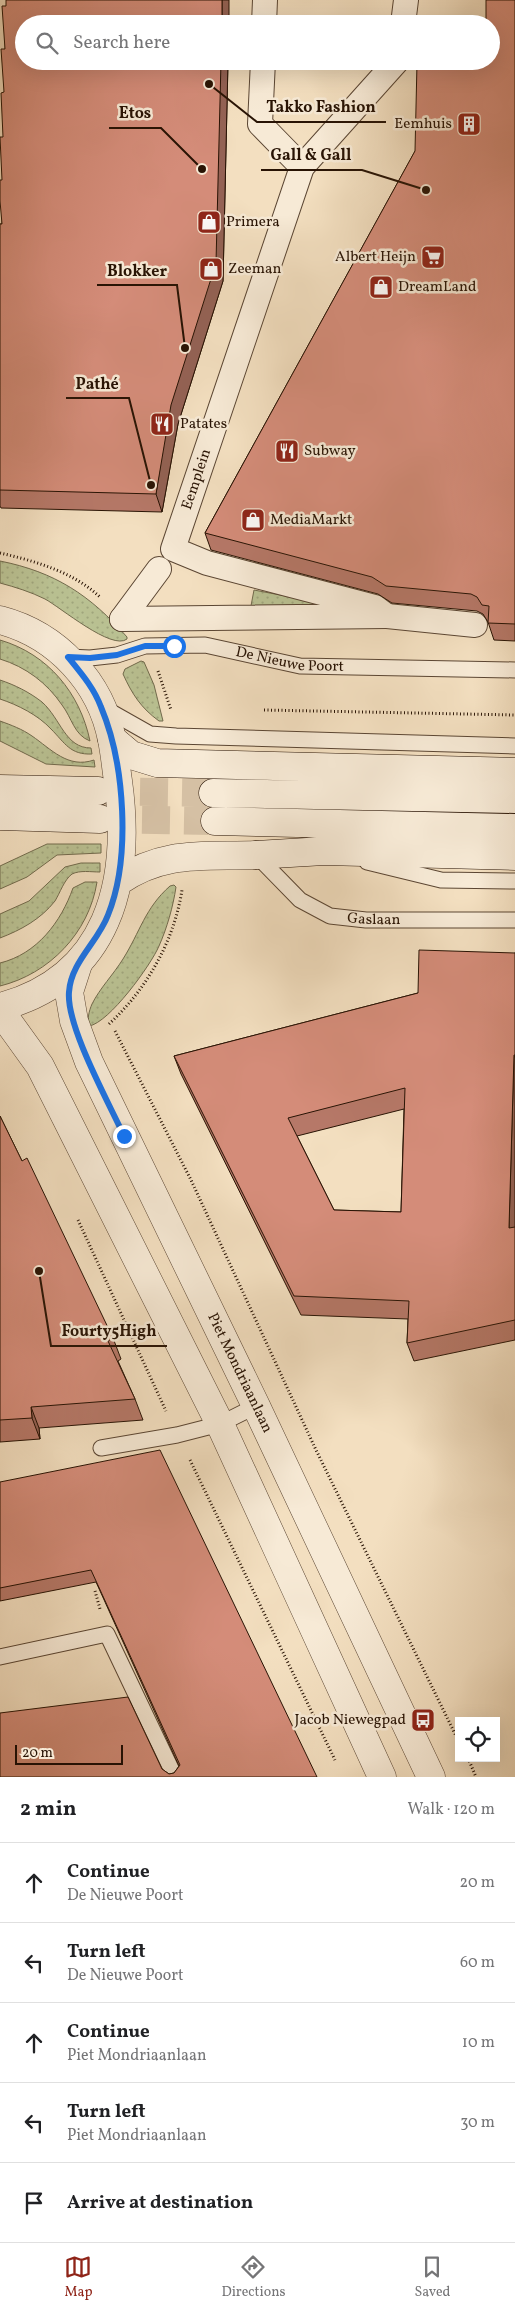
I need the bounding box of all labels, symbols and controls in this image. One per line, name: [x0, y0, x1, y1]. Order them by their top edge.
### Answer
search box: [15, 15, 500, 70]
icon: search: [33, 29, 61, 57]
text: Search here: [73, 30, 170, 56]
callout: Takko Fashion: [257, 91, 386, 122]
callout: Etos: [109, 97, 161, 128]
text: Takko Fashion: [266, 97, 376, 119]
text: Etos: [119, 103, 151, 125]
building icon: Eemhuis: [456, 111, 482, 137]
place label: Eemhuis: [394, 114, 452, 135]
callout: Gall & Gall: [261, 139, 362, 170]
text: Gall & Gall: [271, 145, 352, 167]
shop icon: Primera: [196, 209, 222, 235]
place label: Primera: [226, 212, 280, 233]
supermarket icon: Albert Heijn: [420, 244, 446, 270]
place label: Albert Heijn: [335, 247, 416, 268]
callout: Blokker: [97, 254, 177, 285]
shop icon: Zeeman: [198, 256, 224, 282]
place label: Zeeman: [228, 259, 281, 280]
text: Blokker: [107, 261, 167, 283]
shop icon: DreamLand: [368, 274, 394, 300]
place label: DreamLand: [398, 277, 476, 298]
callout: Pathé: [66, 367, 129, 398]
text: Pathé: [75, 374, 119, 396]
restaurant icon: Patates: [149, 411, 175, 437]
place label: Patates: [180, 414, 227, 435]
restaurant icon: Subway: [274, 438, 300, 464]
place label: Subway: [304, 441, 356, 462]
street label: Eemplein: [177, 446, 217, 513]
shop icon: MediaMarkt: [240, 507, 266, 533]
place label: MediaMarkt: [270, 510, 352, 531]
route start: [163, 635, 186, 658]
street label: De Nieuwe Poort: [234, 642, 344, 677]
street label: Gaslaan: [346, 907, 401, 931]
route end: [113, 1125, 136, 1148]
street label: Piet Mondriaanlaan: [202, 1309, 278, 1436]
callout: Fourty5High: [51, 1315, 167, 1346]
text: Fourty5High: [61, 1321, 157, 1343]
bus stop icon: Jacob Niewegpad: [410, 1707, 436, 1733]
place label: Jacob Niewegpad: [294, 1710, 406, 1731]
map controls: [455, 1717, 500, 1762]
button: locate: [455, 1717, 500, 1762]
scale bar: [15, 1742, 122, 1765]
text: 20 m: [22, 1744, 53, 1763]
text: 2 min: [20, 1795, 77, 1824]
text: Walk · 120 m: [407, 1799, 495, 1821]
text: Continue: [67, 1859, 150, 1885]
icon: ahead: [20, 1869, 48, 1897]
text: 20 m: [460, 1872, 495, 1894]
text: De Nieuwe Poort: [67, 1885, 184, 1907]
text: Turn left: [67, 1939, 146, 1965]
icon: left: [20, 1949, 48, 1977]
text: 60 m: [460, 1952, 495, 1974]
text: De Nieuwe Poort: [67, 1965, 184, 1987]
text: Continue: [67, 2019, 150, 2045]
icon: ahead: [20, 2029, 48, 2057]
text: 10 m: [462, 2032, 495, 2054]
text: Piet Mondriaanlaan: [67, 2045, 206, 2067]
text: Turn left: [67, 2099, 146, 2125]
icon: left: [20, 2109, 48, 2137]
text: 30 m: [460, 2112, 495, 2134]
text: Piet Mondriaanlaan: [67, 2125, 206, 2147]
icon: arrive: [20, 2189, 48, 2217]
text: Arrive at destination: [67, 2190, 253, 2216]
tab: Map: [64, 2253, 92, 2302]
tab: Directions: [221, 2253, 286, 2302]
tab: Saved: [414, 2253, 451, 2302]

